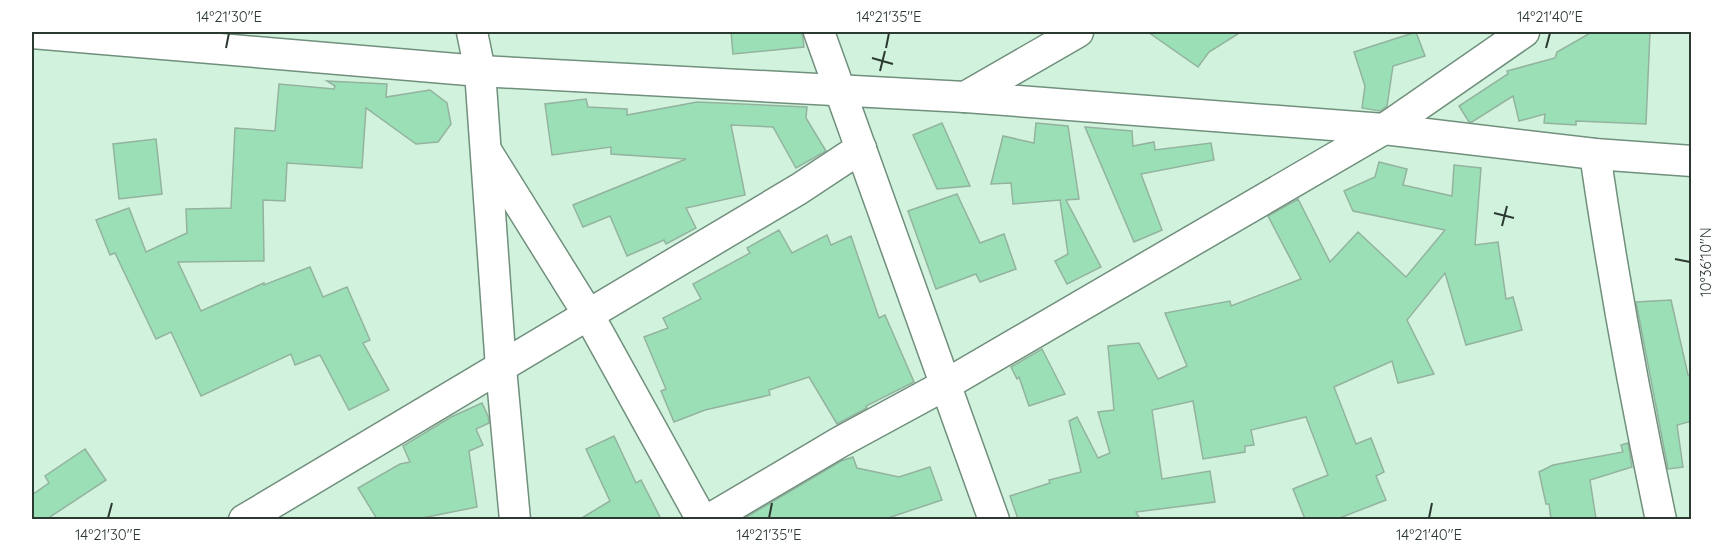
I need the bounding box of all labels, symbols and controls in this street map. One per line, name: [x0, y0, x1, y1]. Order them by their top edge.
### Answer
text: 14°21'30"E: [196, 7, 262, 26]
text: 14°21'35"E: [856, 7, 922, 26]
text: 14°21'40"E: [1517, 7, 1583, 26]
text: 10°36'10"N: [1696, 227, 1715, 297]
text: 14°21'30"E: [75, 525, 141, 544]
text: 14°21'35"E: [736, 525, 802, 544]
text: 14°21'40"E: [1396, 525, 1462, 544]

